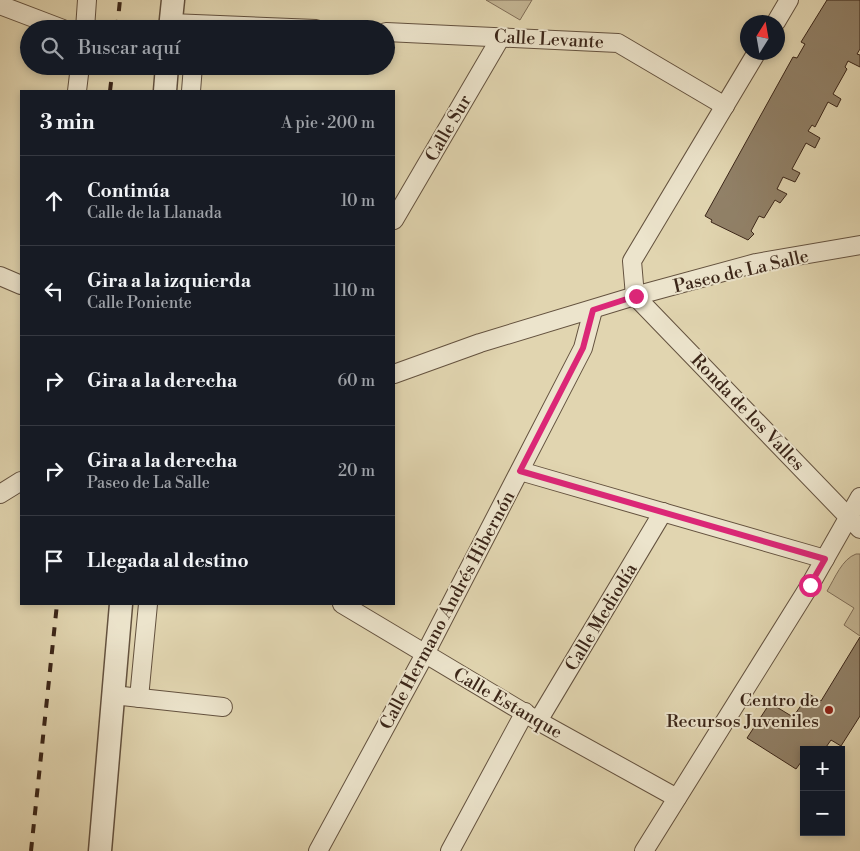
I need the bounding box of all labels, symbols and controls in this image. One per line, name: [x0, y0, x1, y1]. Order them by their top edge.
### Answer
north arrow: [740, 15, 785, 60]
search box: [20, 20, 395, 75]
street label: Calle Levante: [493, 25, 604, 54]
icon: search: [38, 34, 66, 62]
text: Buscar aquí: [78, 36, 180, 60]
street label: Calle Sur: [420, 91, 477, 166]
text: 3 min: [40, 110, 95, 136]
text: A pie · 200 m: [281, 113, 375, 133]
text: Continúa: [87, 179, 170, 203]
icon: ahead: [40, 187, 68, 215]
text: 10 m: [341, 191, 375, 211]
text: Calle de la Llanada: [87, 203, 222, 223]
street label: Paseo de La Salle: [671, 245, 811, 298]
text: Gira a la izquierda: [87, 269, 251, 293]
icon: left: [40, 277, 68, 305]
text: 110 m: [333, 281, 375, 301]
route end: [625, 285, 648, 308]
text: Calle Poniente: [87, 293, 192, 313]
street label: Ronda de los Valles: [686, 349, 810, 476]
icon: right: [40, 367, 68, 395]
text: Gira a la derecha: [87, 369, 237, 393]
text: 60 m: [337, 371, 375, 391]
text: Gira a la derecha: [87, 449, 237, 473]
icon: right: [40, 457, 68, 485]
text: 20 m: [338, 461, 375, 481]
text: Paseo de La Salle: [87, 473, 210, 493]
street label: Calle Hermano Andrés Hibernón: [375, 487, 520, 733]
icon: arrive: [40, 547, 68, 575]
text: Llegada al destino: [87, 549, 249, 573]
street label: Calle Mediodía: [560, 559, 643, 675]
route start: [799, 574, 822, 597]
street label: Calle Estanque: [449, 663, 566, 744]
place label: Centro de Recursos Juveniles: [666, 689, 819, 733]
marker: Centro de Recursos Juveniles: [823, 704, 835, 716]
map controls: [800, 746, 845, 836]
button: +: [800, 746, 845, 791]
button: −: [800, 791, 845, 836]

